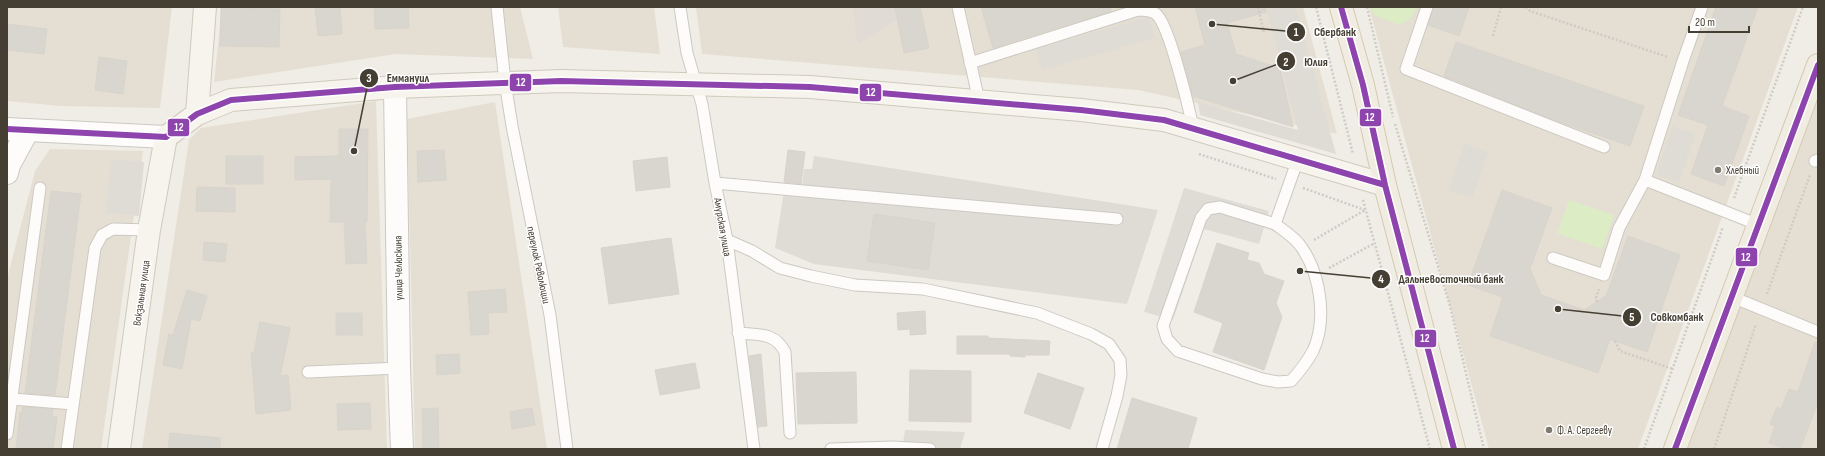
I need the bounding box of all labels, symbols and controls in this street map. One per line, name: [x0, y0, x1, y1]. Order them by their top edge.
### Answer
scale bar: [1689, 8, 1749, 34]
text: 20 m: [1695, 15, 1715, 30]
callout: Сбербанк: [1286, 20, 1364, 44]
text: 1: [1294, 25, 1299, 40]
text: Сбербанк: [1314, 25, 1357, 40]
callout: Юлия: [1276, 49, 1335, 73]
text: 2: [1283, 55, 1289, 70]
text: Юлия: [1304, 55, 1328, 70]
callout: Еммануил: [359, 66, 438, 90]
text: 3: [366, 71, 372, 86]
text: Еммануил: [387, 71, 430, 86]
line badge: 12: [509, 73, 532, 92]
text: 12: [516, 76, 526, 89]
line badge: 12: [859, 83, 882, 102]
text: 12: [866, 86, 876, 99]
line badge: 12: [1359, 108, 1382, 127]
text: 12: [1365, 111, 1375, 124]
line badge: 12: [167, 118, 190, 137]
text: 12: [174, 121, 184, 134]
place label: Хлебный: [1725, 164, 1760, 177]
marker: Хлебный: [1713, 165, 1723, 175]
street label: Амурская улица: [711, 196, 734, 257]
street label: переулок Революции: [524, 225, 553, 305]
street label: улица Челюскина: [391, 235, 406, 301]
line badge: 12: [1735, 247, 1758, 267]
text: 12: [1741, 251, 1751, 264]
street label: Вокзальная улица: [130, 259, 153, 327]
callout: Дальневосточный банк: [1371, 267, 1512, 291]
text: 4: [1378, 272, 1384, 287]
text: Дальневосточный банк: [1398, 272, 1505, 287]
callout: Совкомбанк: [1622, 305, 1712, 329]
text: 5: [1629, 310, 1635, 325]
text: Совкомбанк: [1650, 310, 1705, 325]
line badge: 12: [1414, 329, 1437, 348]
text: 12: [1420, 332, 1430, 345]
place label: Ф. А. Сергееву: [1557, 424, 1613, 437]
marker: Ф. А. Сергееву: [1544, 425, 1554, 435]

